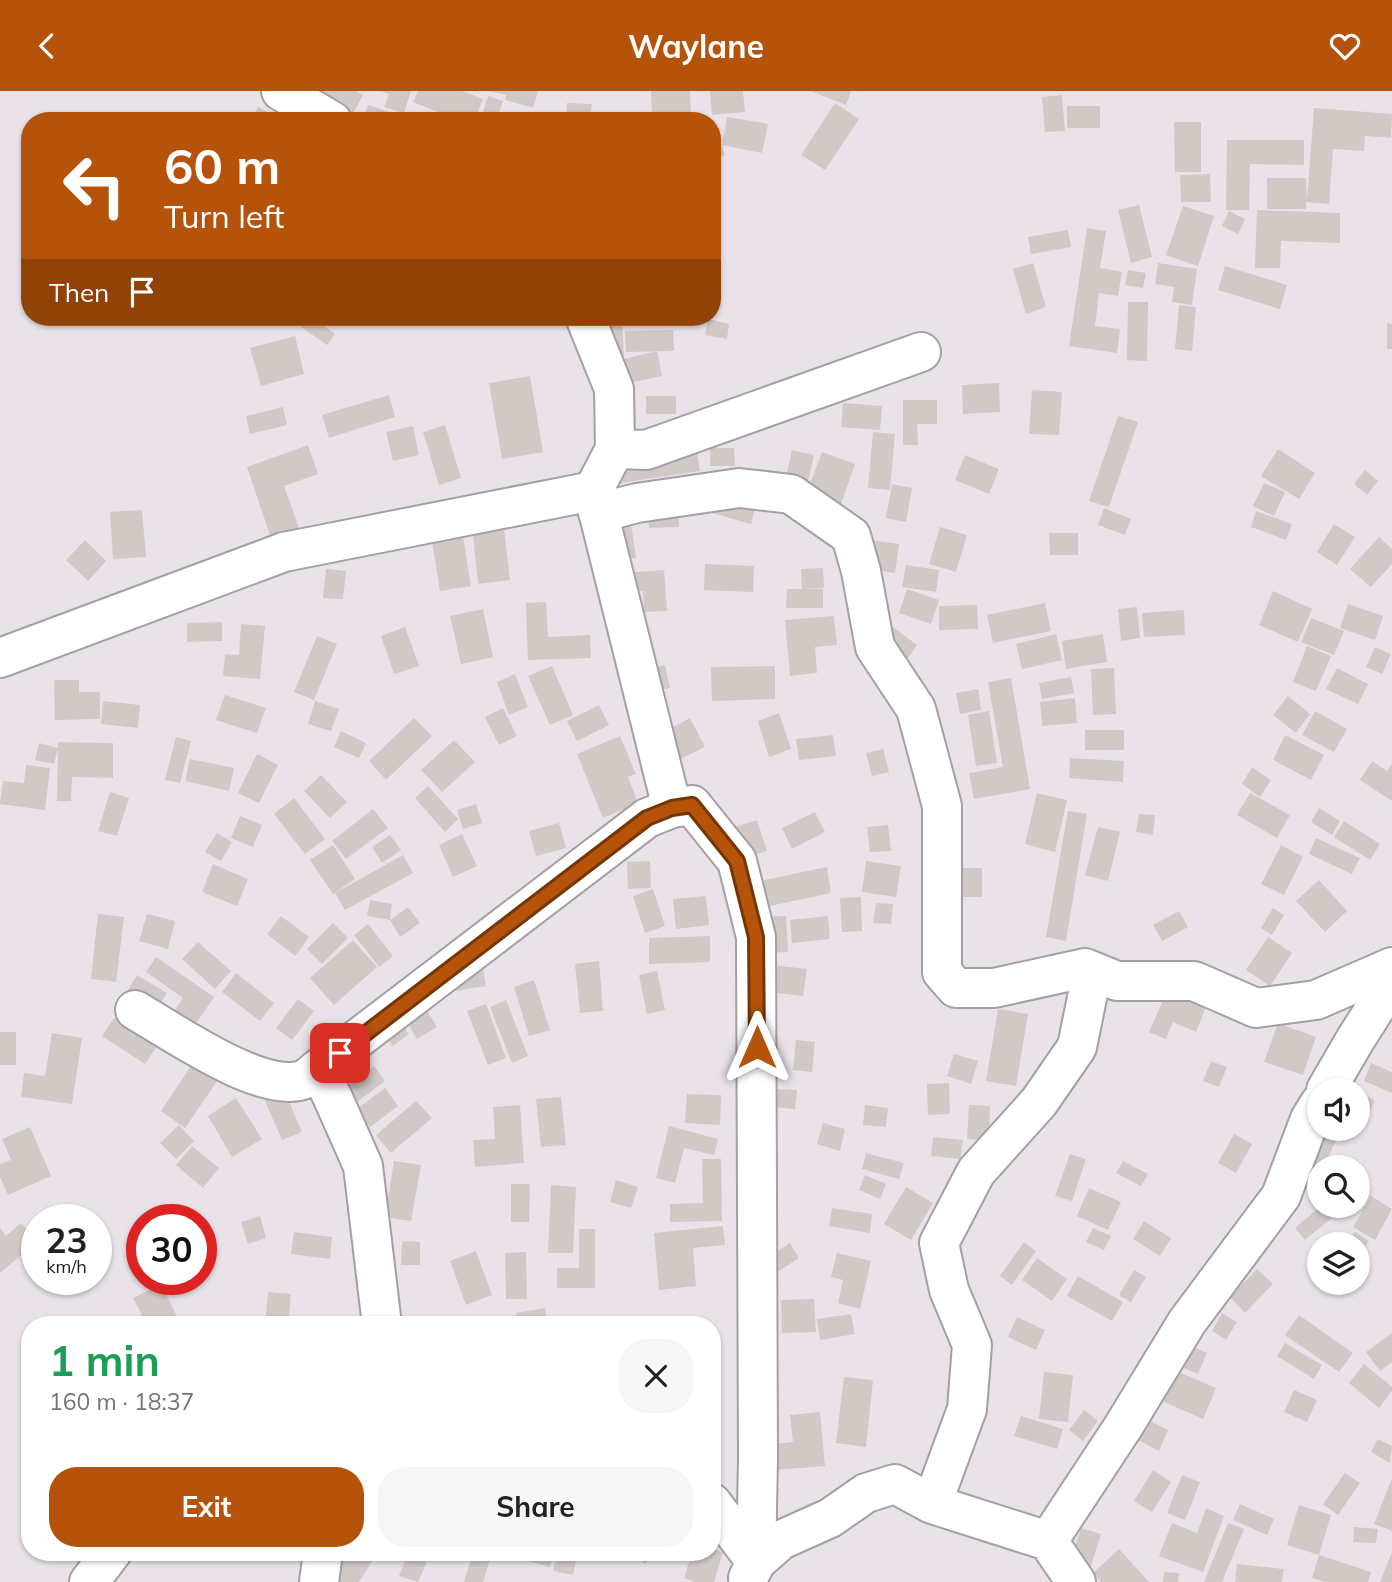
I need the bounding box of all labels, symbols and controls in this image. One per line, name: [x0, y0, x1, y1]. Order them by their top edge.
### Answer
text: Waylane: [628, 26, 764, 66]
icon: back: [28, 27, 66, 65]
icon: heart: [1326, 27, 1364, 65]
text: 60 m: [164, 135, 280, 196]
icon: left: [49, 140, 140, 231]
text: Turn left: [164, 196, 284, 236]
icon: arrive: [123, 273, 161, 311]
text: Then: [49, 276, 109, 309]
position arrow: [720, 1010, 794, 1084]
pin: [310, 1023, 370, 1083]
icon: arrive: [321, 1034, 359, 1072]
map controls: [1307, 1078, 1370, 1295]
button: sound: [1307, 1078, 1370, 1141]
button: search: [1307, 1155, 1370, 1218]
speed limit sign: 30: [126, 1204, 217, 1295]
text: 23: [45, 1218, 88, 1262]
button: layers: [1307, 1232, 1370, 1295]
text: km/h: [46, 1255, 87, 1278]
text: 1 min: [49, 1334, 160, 1387]
button: close: [619, 1339, 693, 1413]
text: 160 m · 18:37: [49, 1387, 194, 1416]
button: Exit: [49, 1467, 364, 1547]
button: Share: [378, 1467, 693, 1547]

